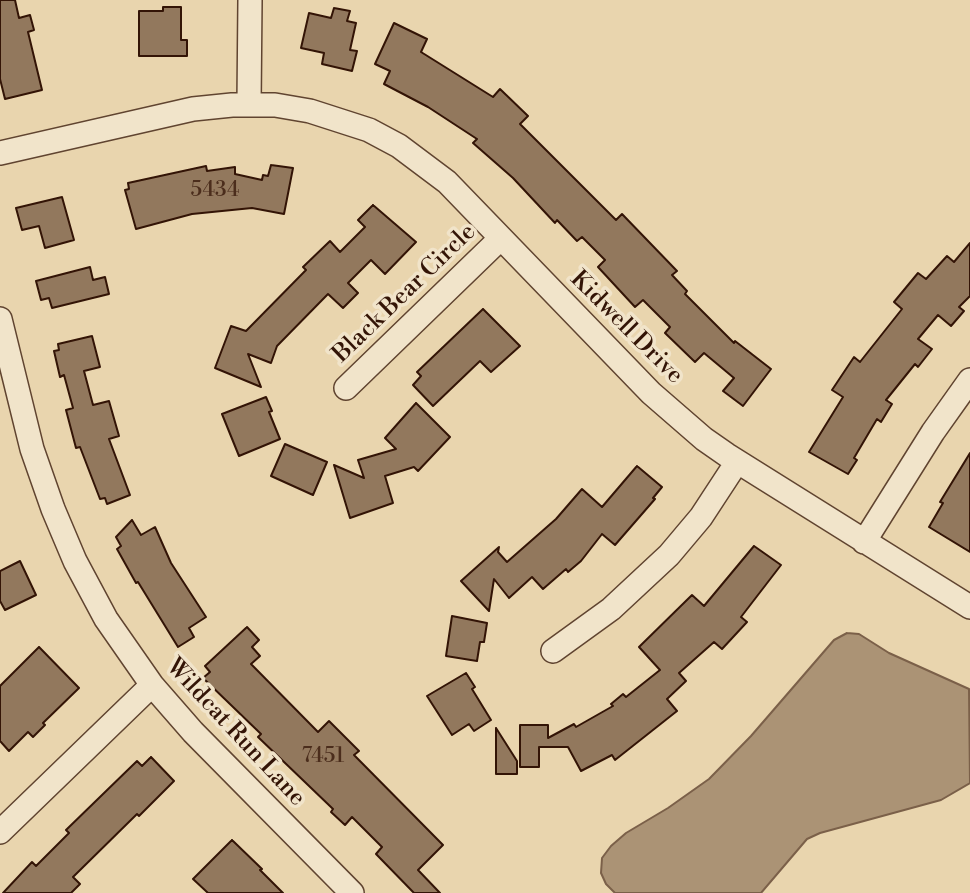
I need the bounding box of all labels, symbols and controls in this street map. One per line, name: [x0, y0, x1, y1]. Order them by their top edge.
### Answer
house number: 5434: [191, 178, 239, 204]
street label: Black Bear Circle: [327, 218, 483, 370]
street label: Kidwell Drive: [563, 265, 689, 391]
street label: Wildcat Run Lane: [159, 653, 311, 813]
house number: 7451: [302, 744, 344, 770]

